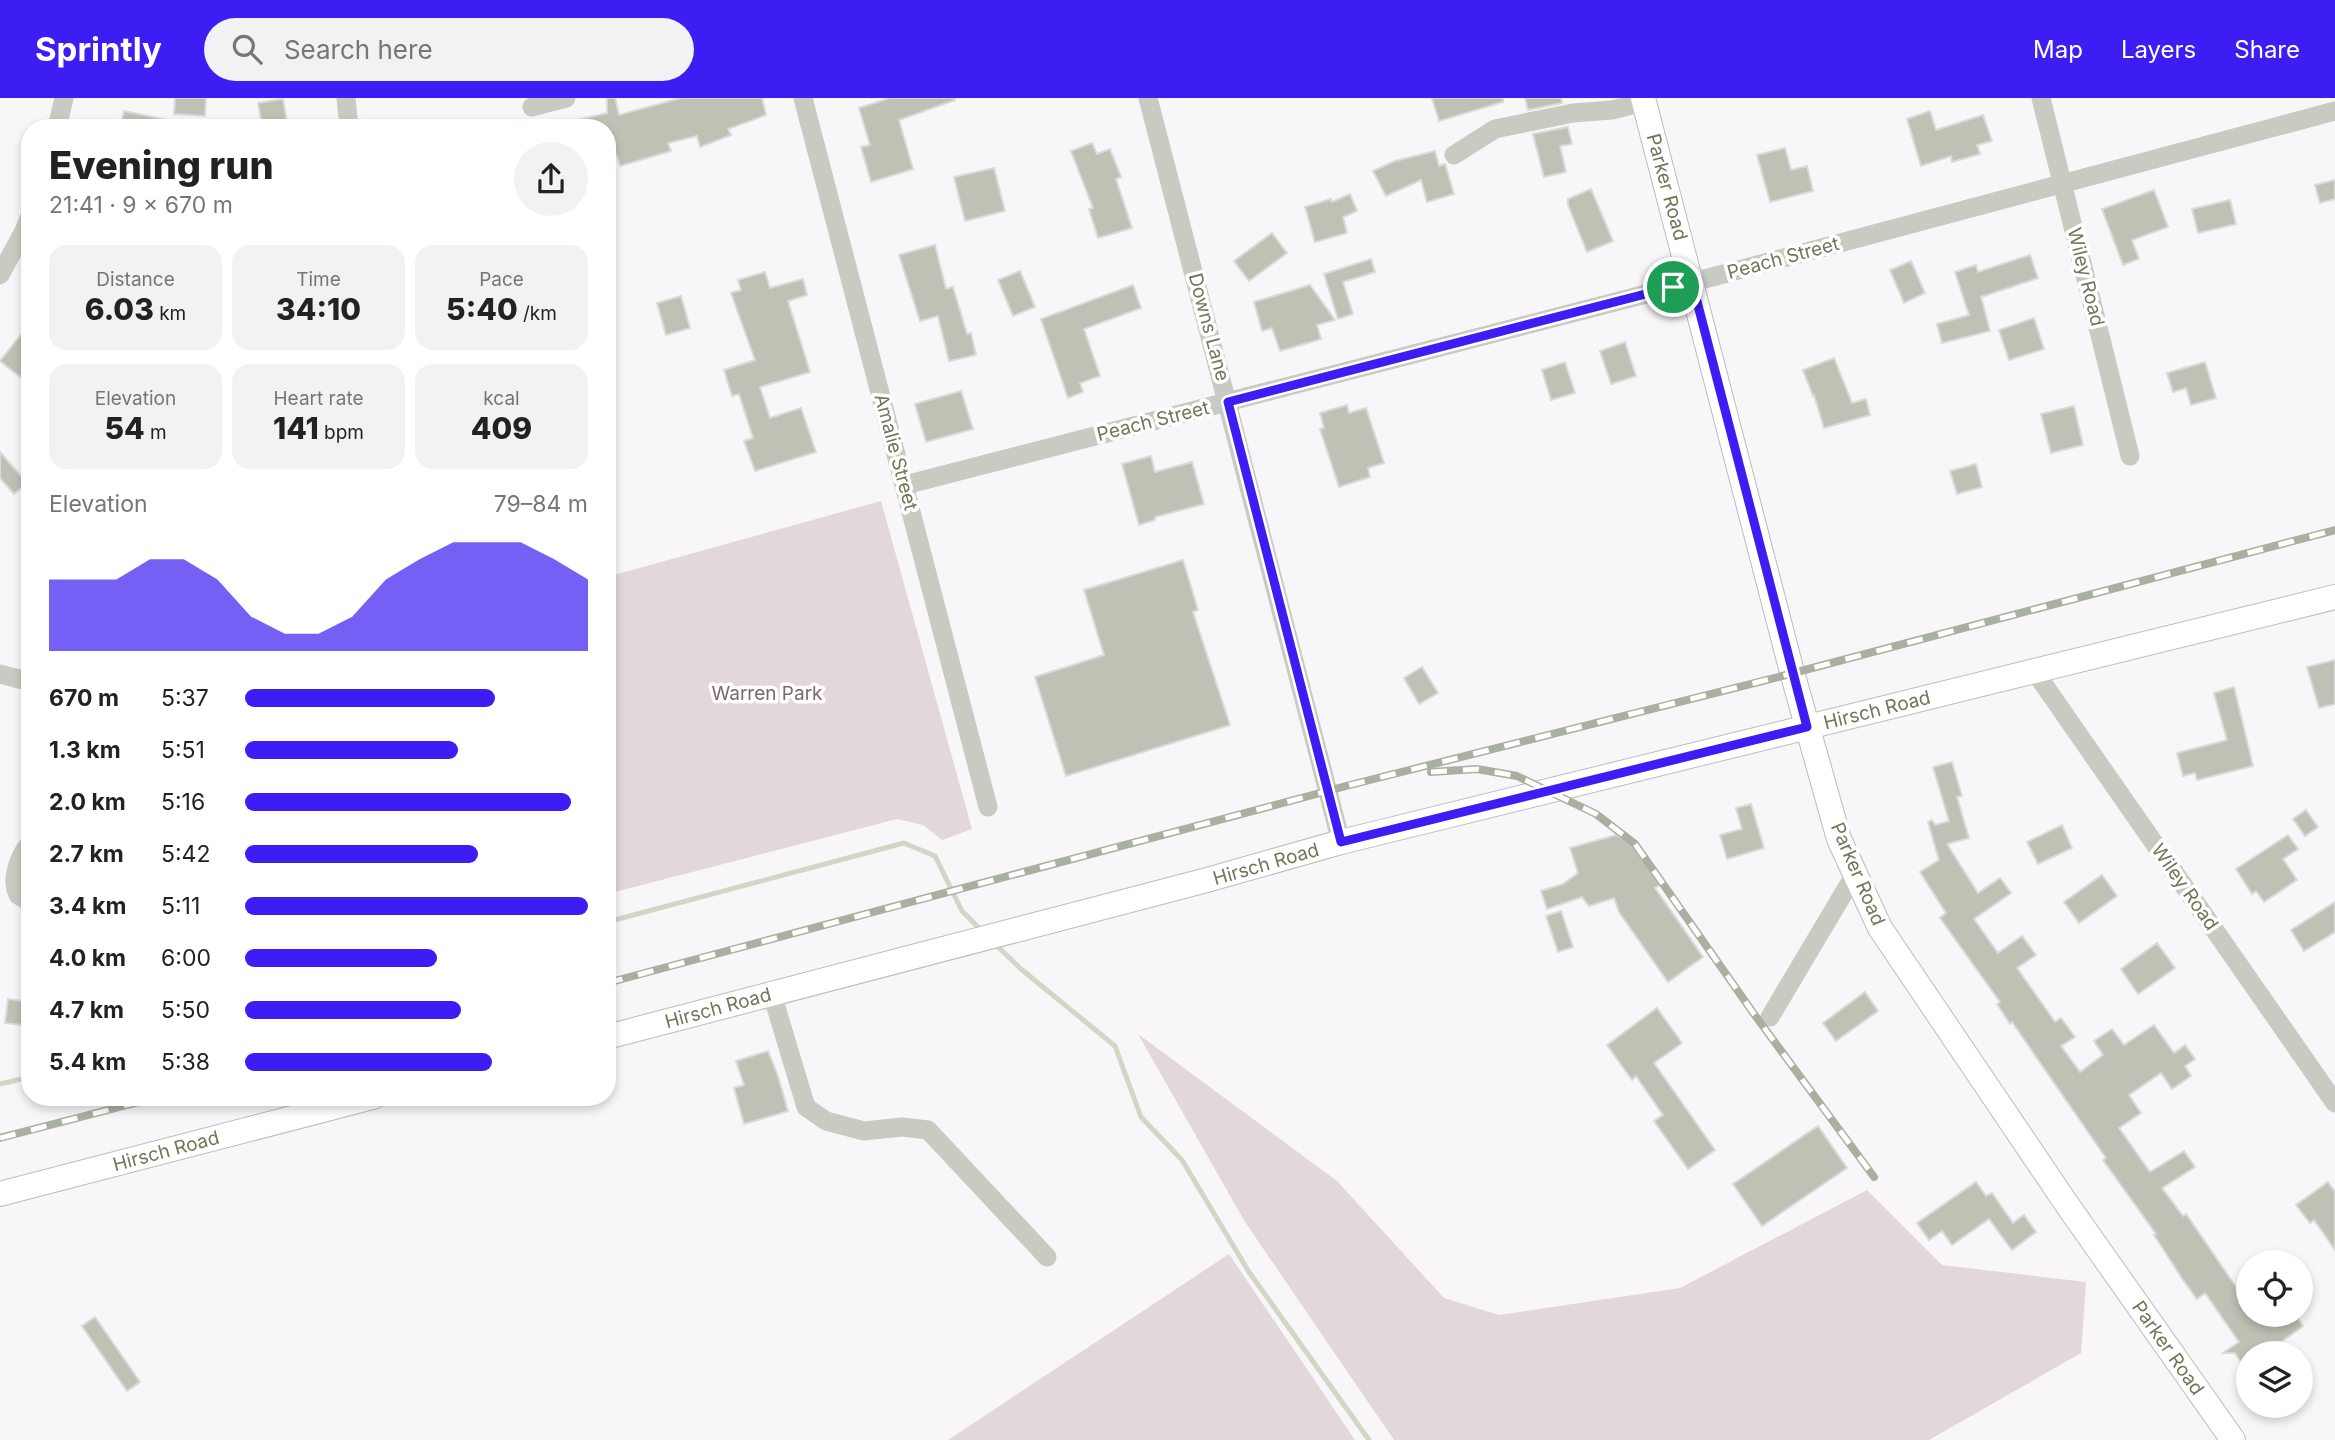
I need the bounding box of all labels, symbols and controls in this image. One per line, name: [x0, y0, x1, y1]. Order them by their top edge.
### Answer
search box: [204, 18, 694, 81]
text: Sprintly: [35, 29, 162, 69]
icon: search: [228, 30, 266, 68]
text: Search here: [284, 34, 433, 65]
text: Map: [2033, 35, 2083, 64]
text: Layers: [2121, 35, 2196, 64]
text: Share: [2234, 35, 2300, 64]
street label: Parker Road: [1642, 131, 1692, 243]
text: Evening run: [49, 142, 274, 188]
button: share: [514, 142, 588, 216]
text: 21:41 · 9 × 670 m: [49, 191, 233, 219]
street label: Wiley Road: [2063, 225, 2109, 329]
street label: Peach Street: [1724, 232, 1842, 284]
pin: [1643, 257, 1703, 317]
text: Distance: [96, 268, 175, 291]
text: Time: [296, 268, 341, 291]
text: Pace: [479, 268, 524, 291]
icon: arrive: [1654, 268, 1692, 306]
street label: Downs Lane: [1184, 271, 1234, 383]
text: 6.03: [85, 291, 154, 327]
text: 34:10: [276, 291, 361, 327]
text: 5:40: [446, 291, 518, 327]
text: km: [154, 302, 186, 325]
text: /km: [518, 302, 557, 325]
text: Elevation: [95, 387, 176, 410]
text: Heart rate: [274, 387, 364, 410]
text: kcal: [483, 387, 520, 410]
street label: Amalie Street: [869, 391, 923, 513]
street label: Peach Street: [1094, 396, 1212, 446]
text: 54: [104, 410, 145, 446]
text: 141: [273, 410, 319, 446]
text: 409: [471, 410, 532, 446]
text: m: [145, 421, 167, 444]
text: bpm: [319, 421, 364, 444]
text: Elevation: [49, 490, 148, 518]
text: 79–84 m: [494, 490, 588, 518]
park label: Warren Park: [711, 682, 823, 705]
text: 670 m: [49, 684, 119, 712]
text: 5:37: [161, 684, 209, 712]
street label: Hirsch Road: [1821, 686, 1933, 734]
text: 1.3 km: [49, 736, 121, 764]
text: 5:51: [161, 736, 205, 764]
text: 2.0 km: [49, 788, 126, 816]
text: 5:16: [161, 788, 205, 816]
street label: Parker Road: [1826, 819, 1890, 929]
street label: Hirsch Road: [1210, 838, 1322, 890]
street label: Wiley Road: [2147, 839, 2223, 935]
text: 2.7 km: [49, 840, 124, 868]
text: 5:42: [161, 840, 211, 868]
text: 3.4 km: [49, 892, 126, 920]
text: 5:11: [161, 892, 200, 920]
text: 4.0 km: [49, 944, 126, 972]
text: 6:00: [161, 944, 211, 972]
street label: Hirsch Road: [662, 983, 774, 1033]
text: 4.7 km: [49, 996, 124, 1024]
text: 5:50: [161, 996, 210, 1024]
text: 5.4 km: [49, 1048, 126, 1076]
text: 5:38: [161, 1048, 210, 1076]
street label: Hirsch Road: [110, 1126, 222, 1176]
map controls: [2236, 1250, 2313, 1418]
button: locate: [2236, 1250, 2313, 1327]
street label: Parker Road: [2127, 1296, 2209, 1400]
button: layers: [2236, 1341, 2313, 1418]

